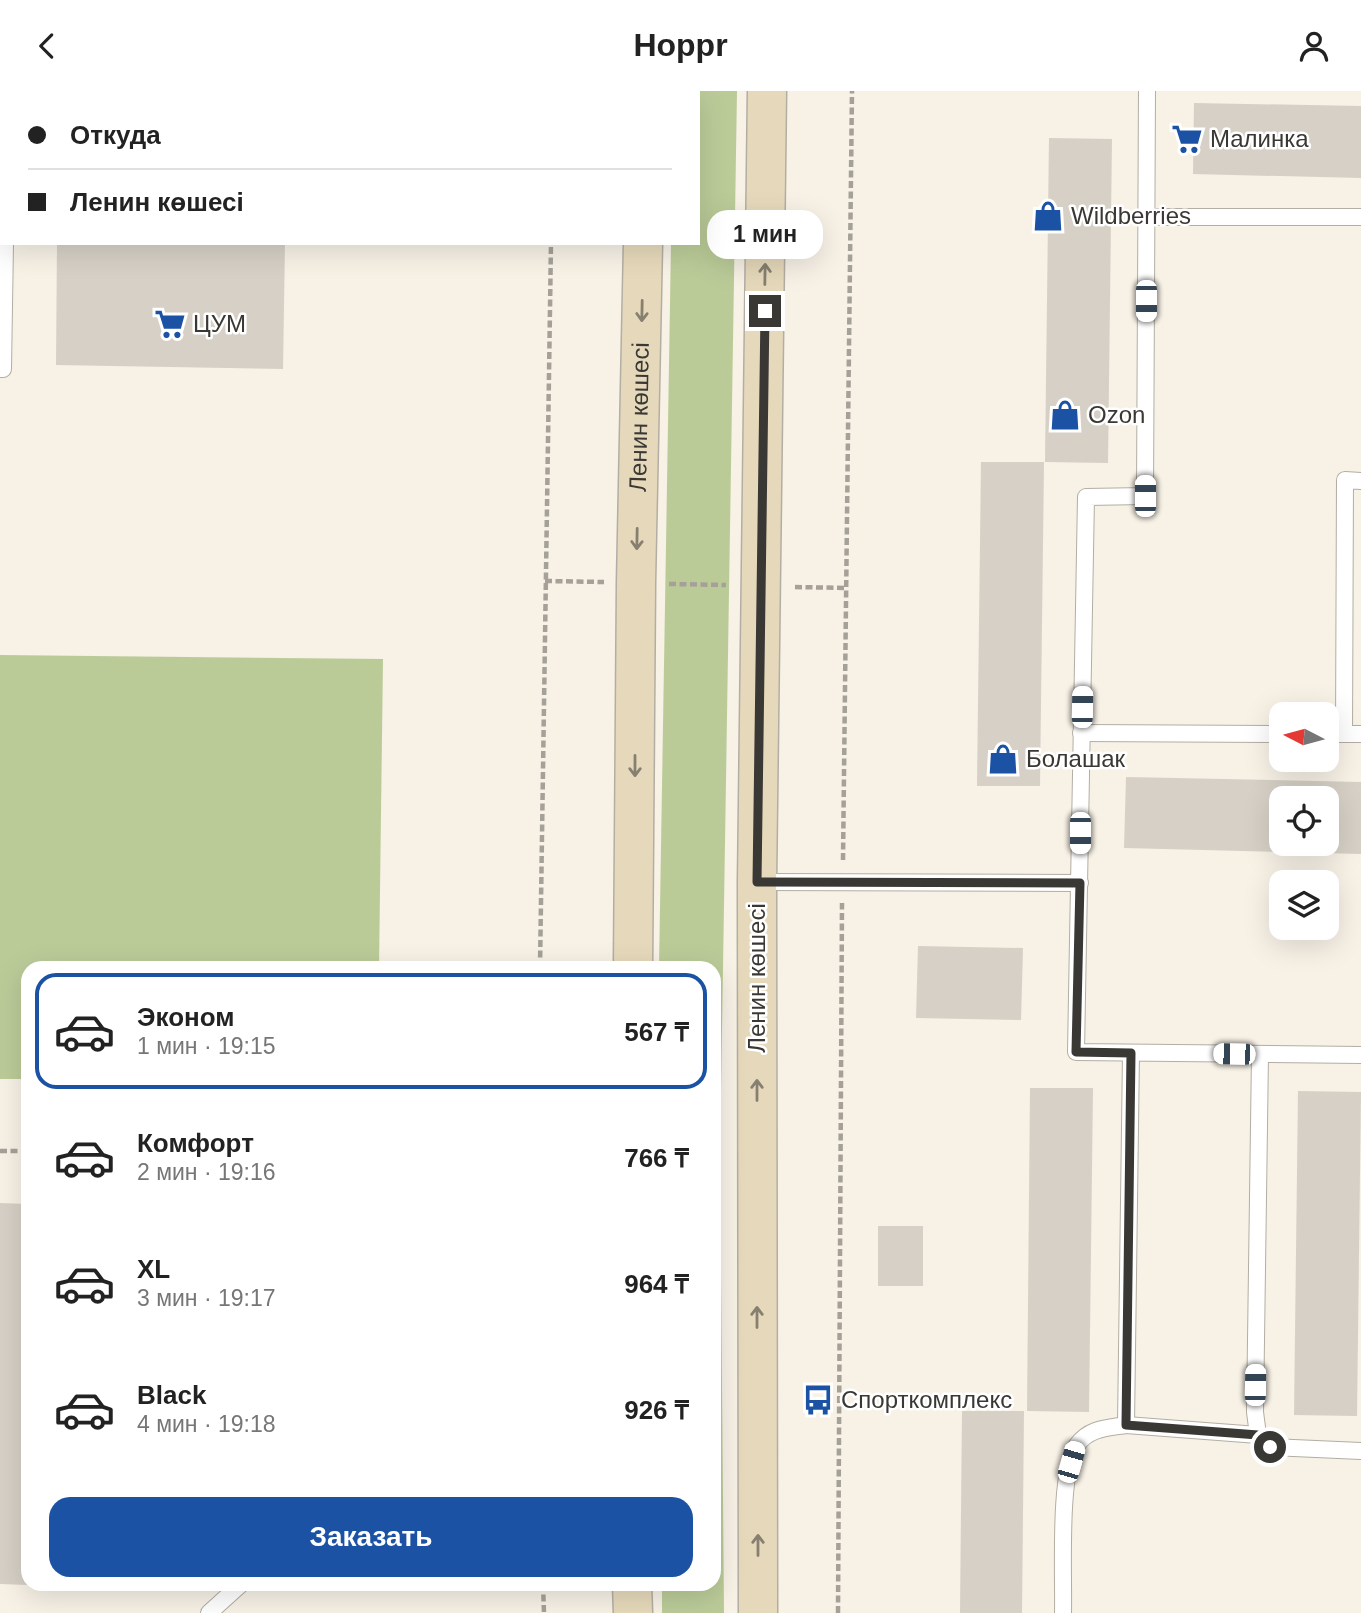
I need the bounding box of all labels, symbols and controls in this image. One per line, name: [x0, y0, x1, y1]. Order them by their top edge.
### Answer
icon: back: [28, 27, 66, 65]
text: Hoppr: [633, 27, 728, 63]
icon: person: [1295, 27, 1333, 65]
text: Откуда: [70, 120, 161, 150]
supermarket icon: Малинка: [1170, 122, 1204, 156]
place label: Малинка: [1210, 125, 1309, 152]
text: Ленин көшесі: [70, 187, 244, 217]
shop icon: Wildberries: [1031, 199, 1065, 233]
place label: Wildberries: [1071, 202, 1191, 229]
callout: 1 мин: [707, 209, 823, 259]
text: 1 мин: [733, 221, 797, 247]
one-way arrow: [758, 263, 772, 286]
car: [1136, 280, 1157, 322]
route end: [749, 295, 781, 327]
one-way arrow: [635, 300, 648, 323]
supermarket icon: ЦУМ: [153, 307, 187, 341]
place label: ЦУМ: [193, 310, 246, 337]
street label: Ленин көшесі: [624, 342, 654, 492]
shop icon: Ozon: [1048, 398, 1082, 432]
place label: Ozon: [1088, 401, 1145, 428]
car: [1135, 475, 1156, 517]
one-way arrow: [630, 527, 643, 550]
car: [1072, 686, 1093, 728]
north arrow: [1269, 702, 1339, 772]
map controls: [1269, 702, 1339, 940]
shop icon: Болашак: [986, 742, 1020, 776]
place label: Болашак: [1026, 745, 1126, 772]
one-way arrow: [628, 755, 641, 778]
button: locate: [1269, 786, 1339, 856]
car: [1070, 812, 1091, 854]
button: layers: [1269, 870, 1339, 940]
street label: Ленин көшесі: [743, 903, 770, 1053]
icon: car: [53, 1000, 116, 1063]
text: Эконом: [137, 1002, 235, 1032]
text: 567 ₸: [624, 1017, 689, 1047]
text: 1 мин · 19:15: [137, 1033, 276, 1059]
car: [1213, 1043, 1256, 1065]
one-way arrow: [750, 1079, 764, 1102]
icon: car: [53, 1126, 116, 1189]
text: Комфорт: [137, 1128, 254, 1158]
text: 766 ₸: [624, 1143, 689, 1173]
text: 2 мин · 19:16: [137, 1159, 276, 1185]
icon: car: [53, 1252, 116, 1315]
text: XL: [137, 1254, 170, 1284]
text: 964 ₸: [624, 1269, 689, 1299]
text: 3 мин · 19:17: [137, 1285, 276, 1311]
one-way arrow: [750, 1306, 764, 1329]
car: [1245, 1364, 1266, 1406]
icon: car: [53, 1378, 116, 1441]
text: Black: [137, 1380, 206, 1410]
bus stop icon: Спорткомплекс: [801, 1383, 835, 1417]
place label: Спорткомплекс: [841, 1386, 1012, 1413]
text: 926 ₸: [624, 1395, 689, 1425]
text: 4 мин · 19:18: [137, 1411, 276, 1437]
route start: [1254, 1431, 1286, 1463]
car: [1056, 1439, 1087, 1485]
button: Заказать: [49, 1497, 693, 1577]
one-way arrow: [751, 1534, 765, 1557]

